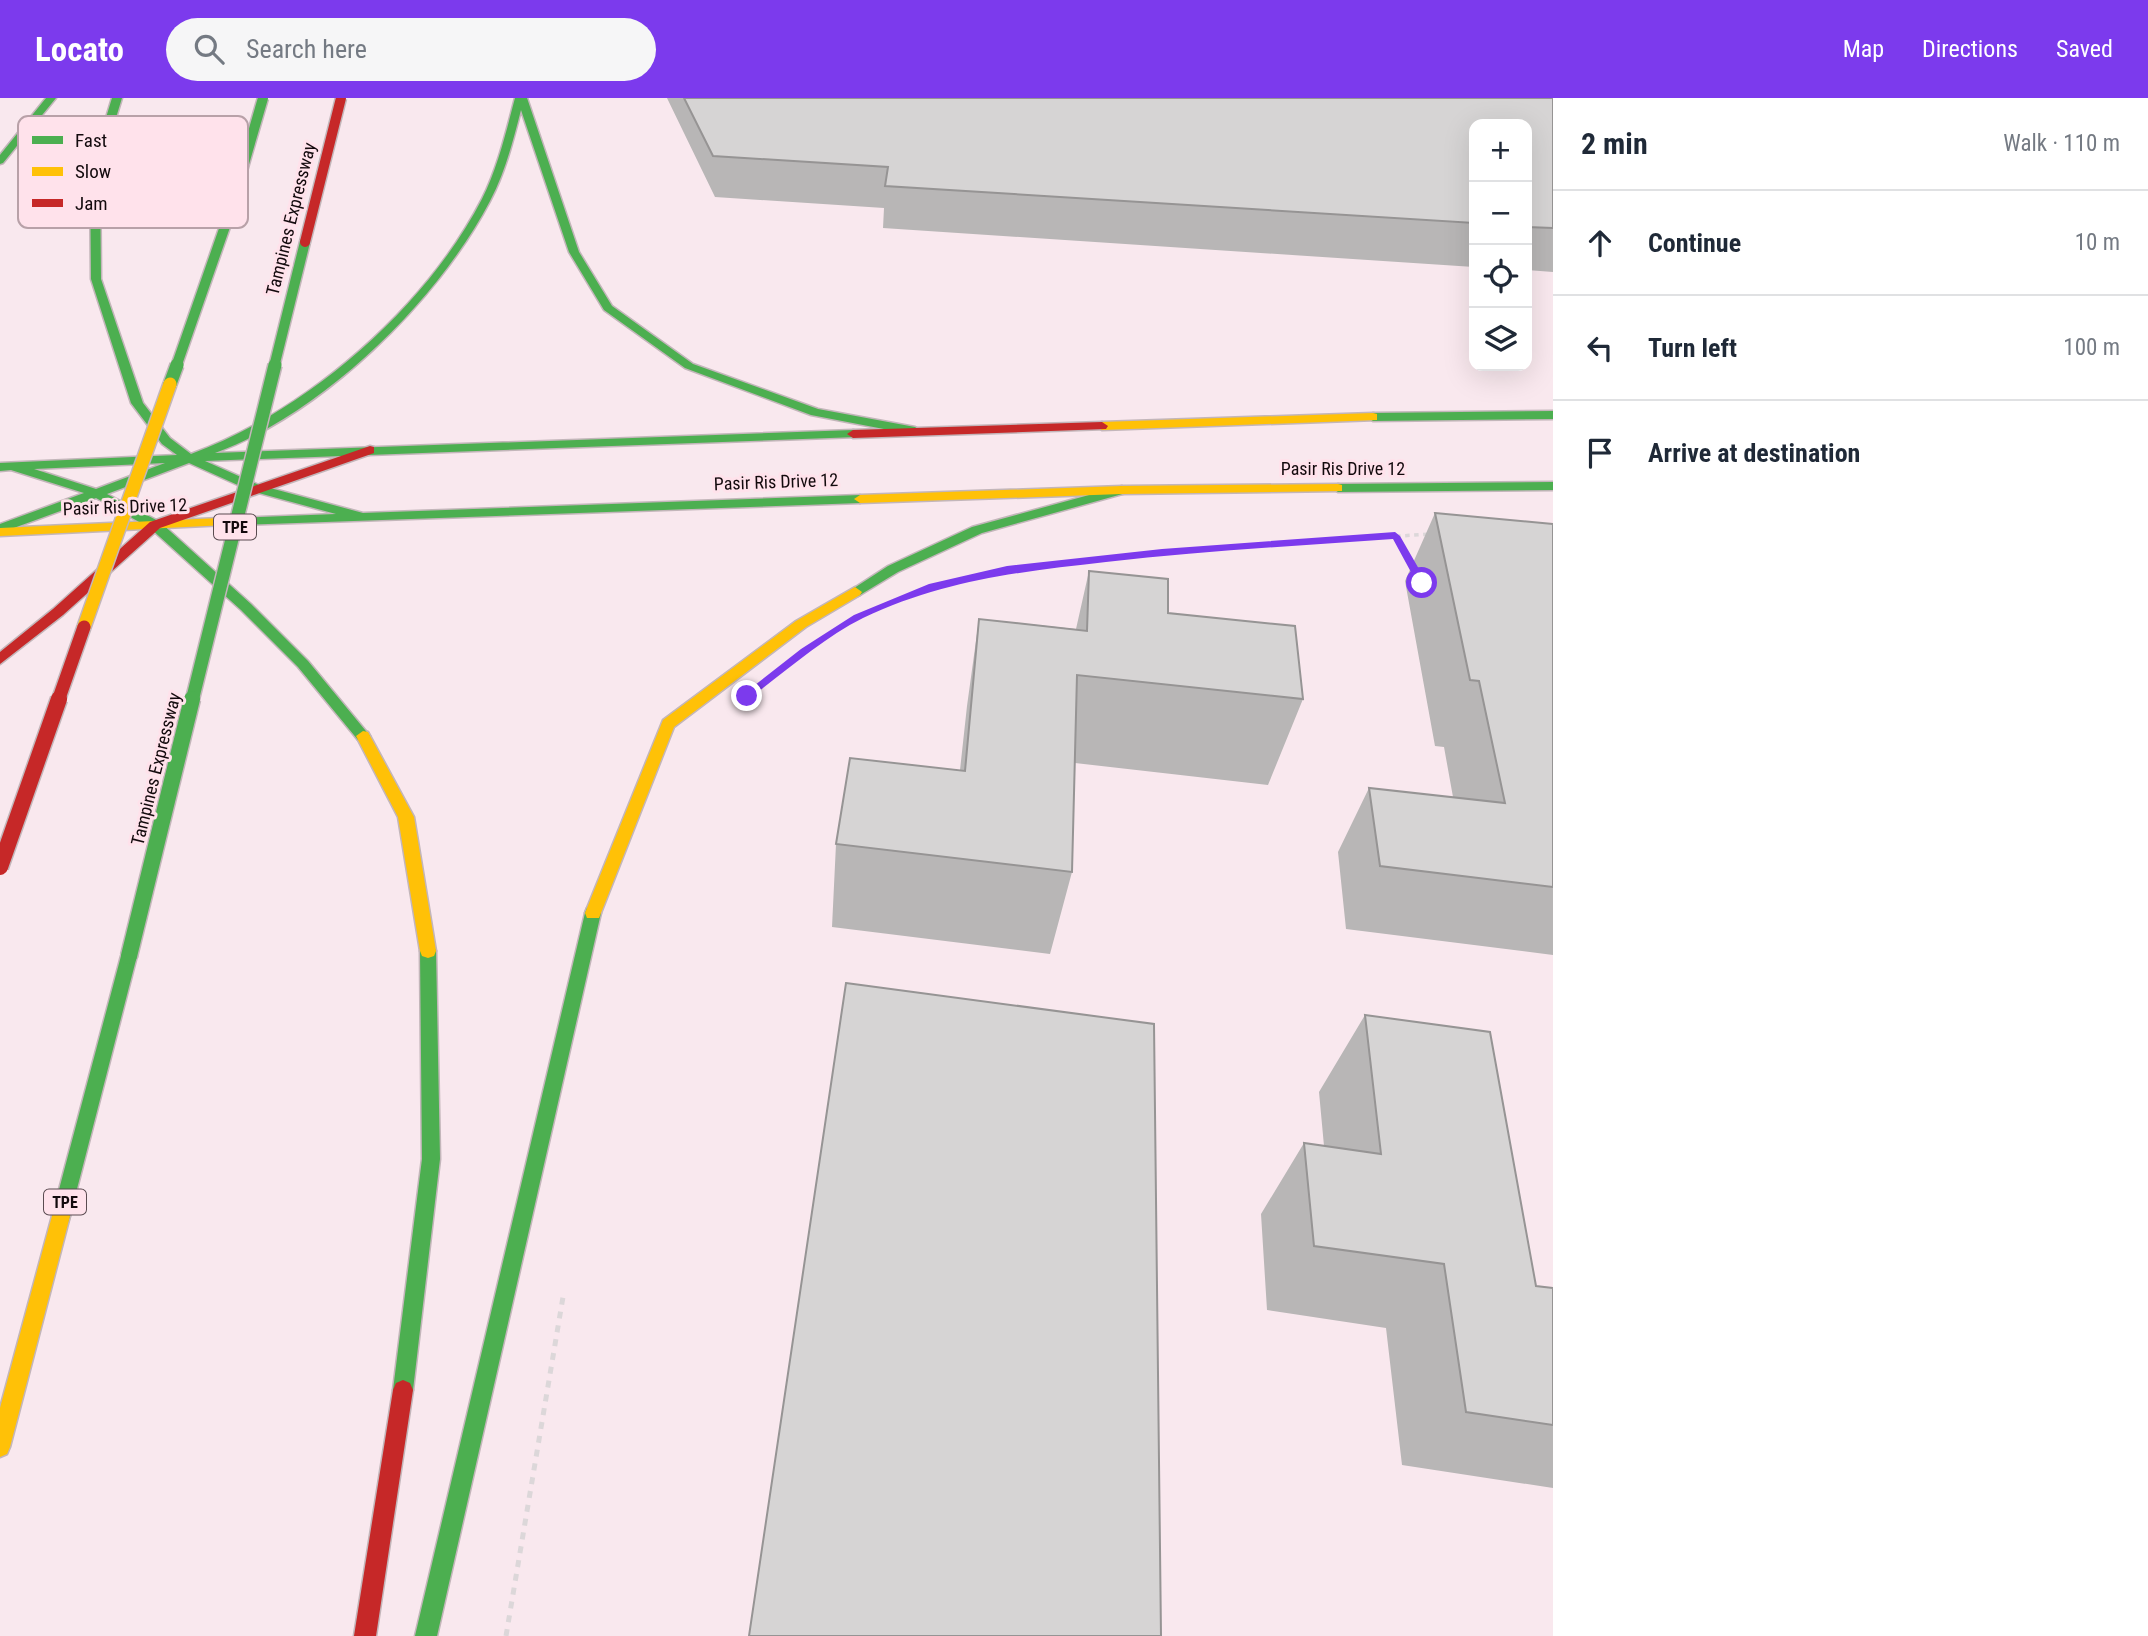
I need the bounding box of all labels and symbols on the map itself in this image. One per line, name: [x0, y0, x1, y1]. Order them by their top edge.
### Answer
legend: [18, 116, 248, 228]
text: Fast: [75, 129, 107, 152]
street label: Tampines Expressway: [261, 140, 320, 297]
text: Slow: [75, 160, 111, 183]
text: Jam: [75, 192, 108, 215]
street label: Pasir Ris Drive 12: [1281, 458, 1405, 479]
street label: Pasir Ris Drive 12: [714, 469, 839, 494]
street label: Pasir Ris Drive 12: [63, 494, 188, 519]
road number: TPE: [214, 514, 256, 540]
route start: [1406, 567, 1437, 598]
route end: [731, 680, 762, 711]
street label: Tampines Expressway: [126, 690, 185, 847]
road number: TPE: [44, 1190, 86, 1214]

